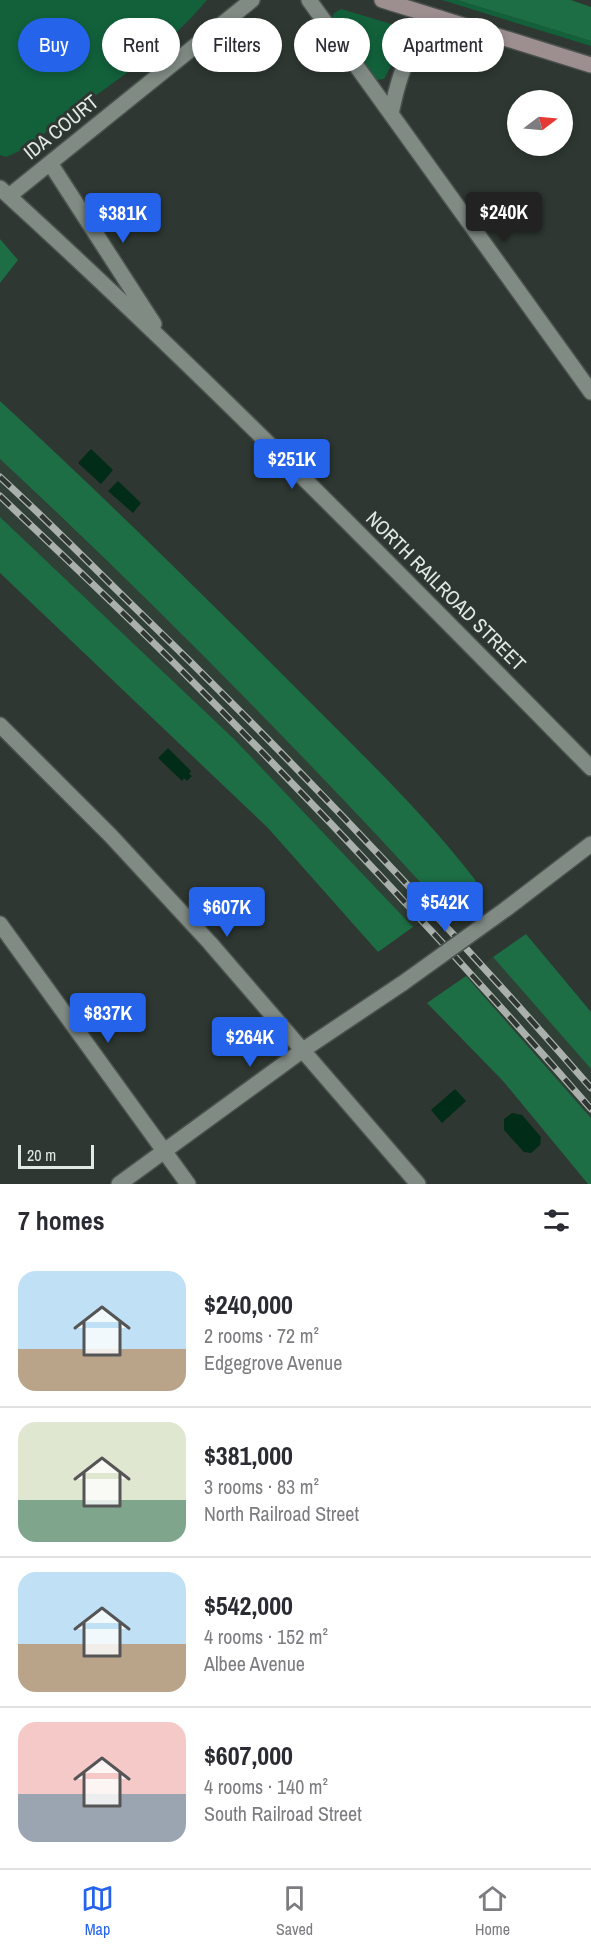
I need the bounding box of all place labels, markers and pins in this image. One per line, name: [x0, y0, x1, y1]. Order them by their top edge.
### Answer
pin: $240K: [462, 192, 546, 243]
pin: $381K: [81, 193, 165, 244]
pin: $251K: [250, 439, 334, 490]
pin: $542K: [403, 882, 487, 933]
pin: $607K: [185, 887, 269, 938]
pin: $837K: [66, 993, 150, 1044]
pin: $264K: [208, 1017, 292, 1068]

